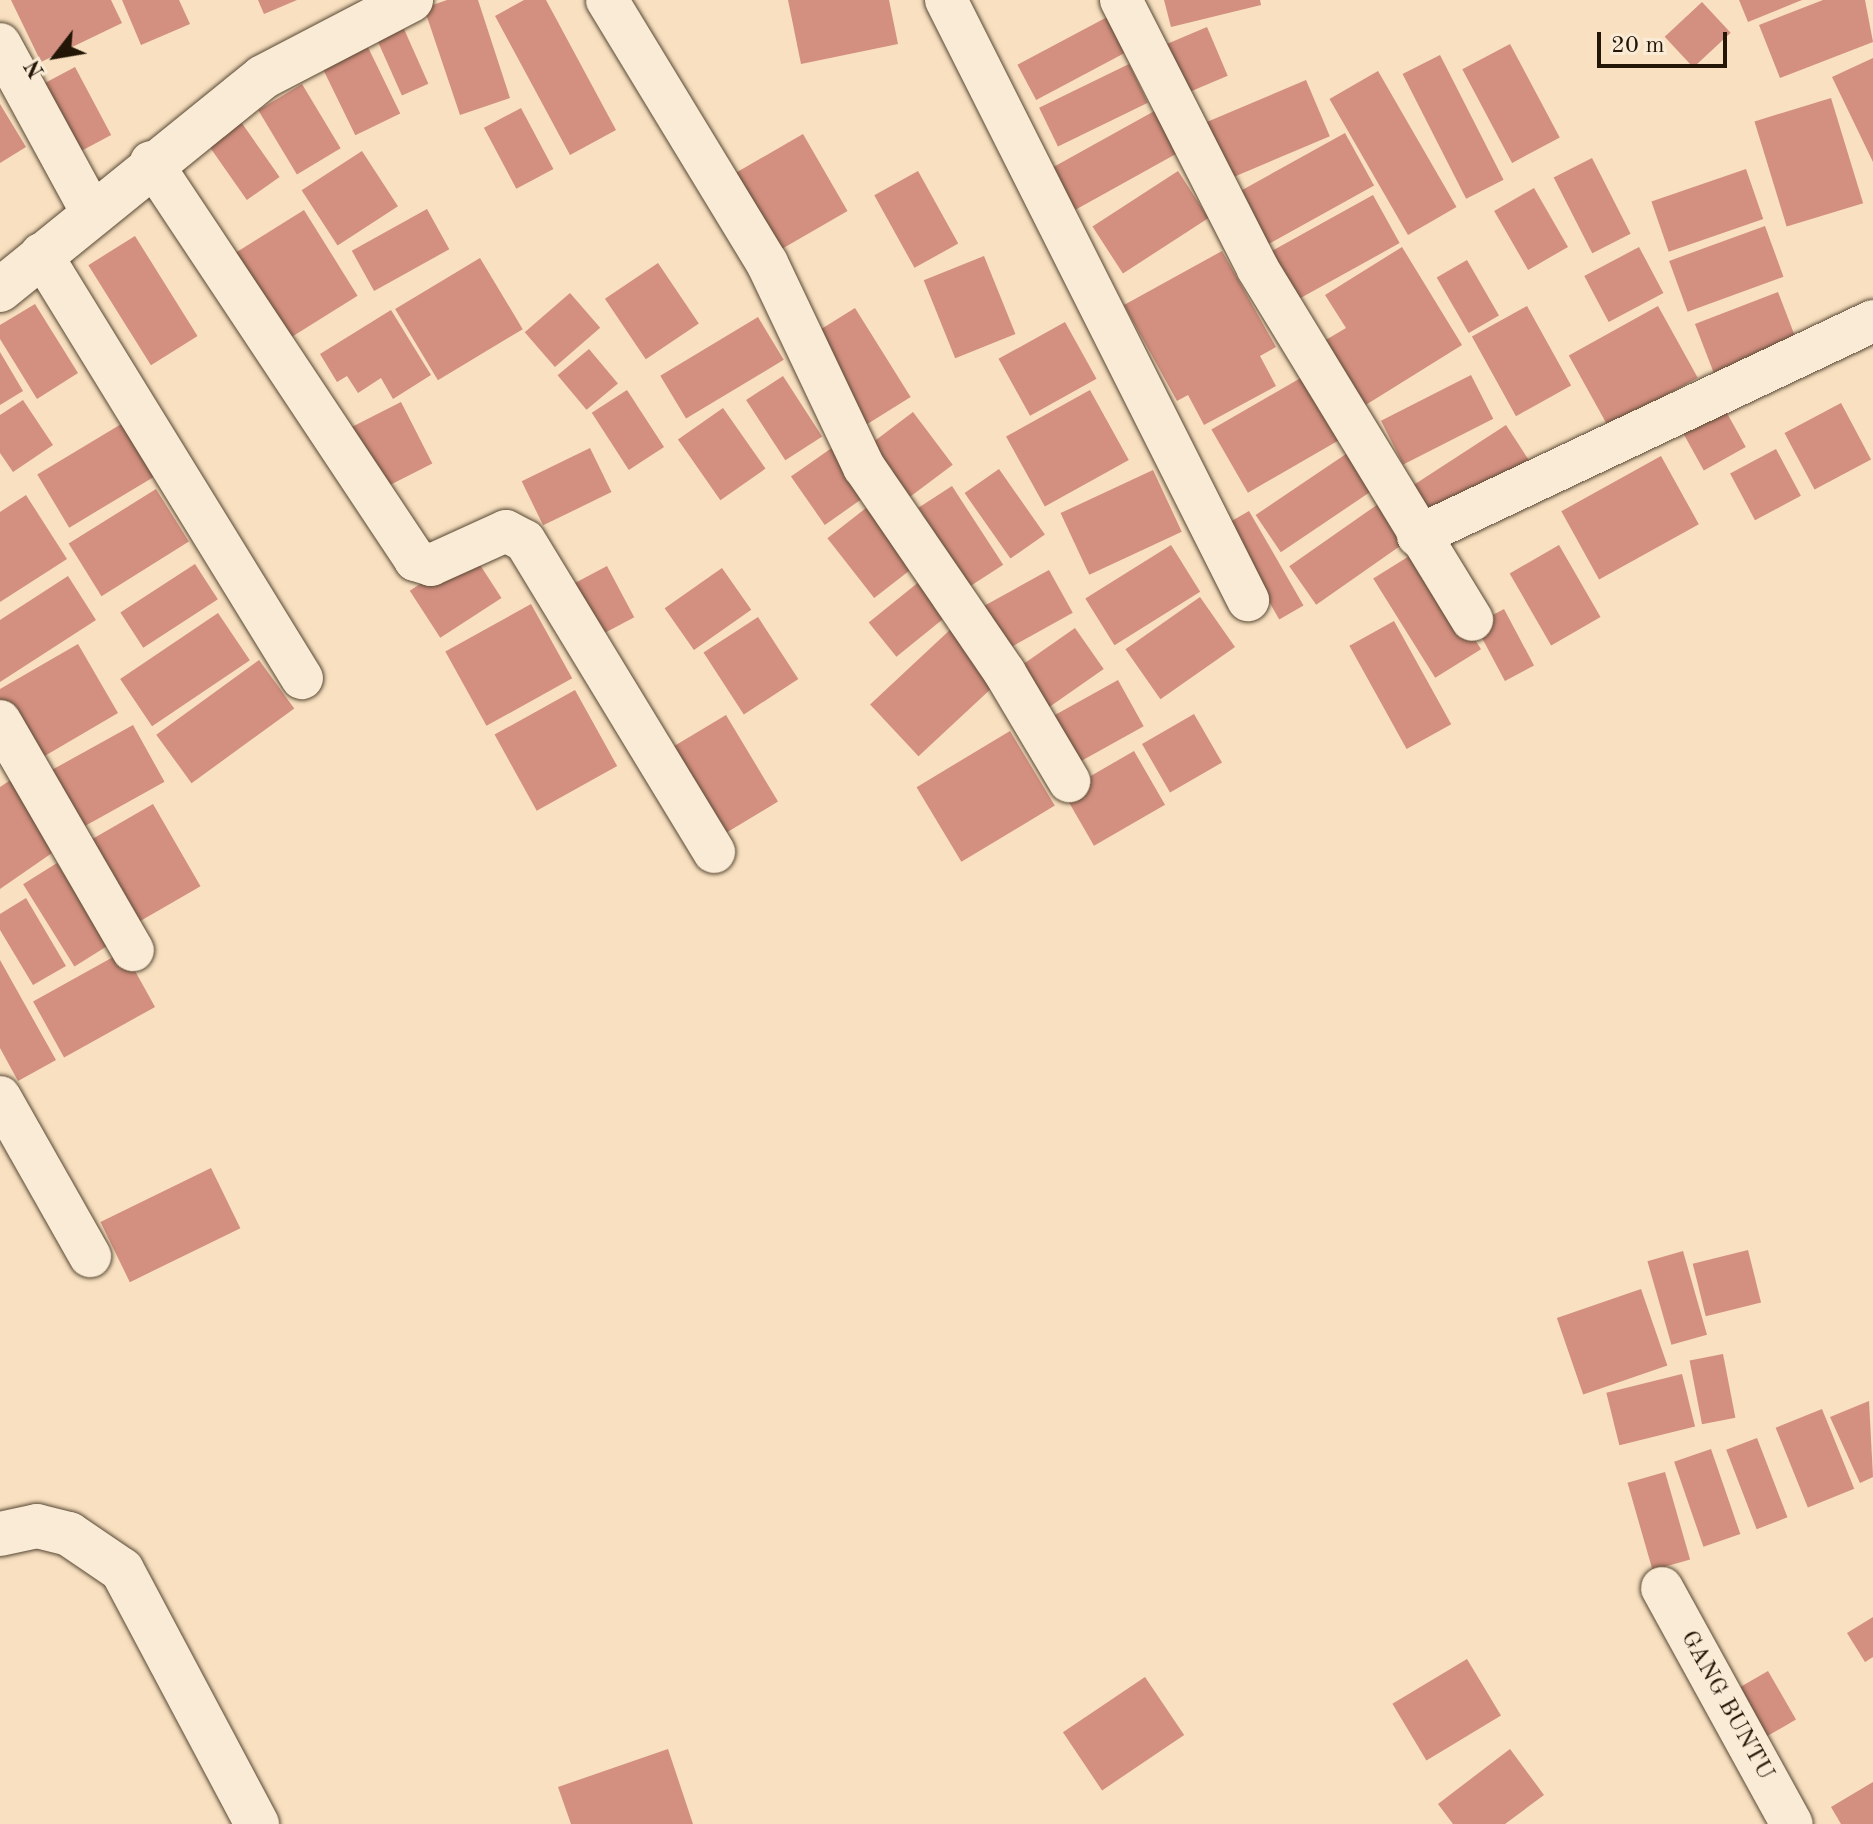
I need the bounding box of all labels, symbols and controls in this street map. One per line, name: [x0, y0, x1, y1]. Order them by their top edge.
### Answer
north arrow: [16, 16, 96, 96]
scale bar: [1601, 16, 1731, 66]
text: 20 m: [1611, 34, 1665, 58]
text: N: [22, 55, 49, 81]
street label: GANG BUNTU: [1673, 1626, 1779, 1786]

